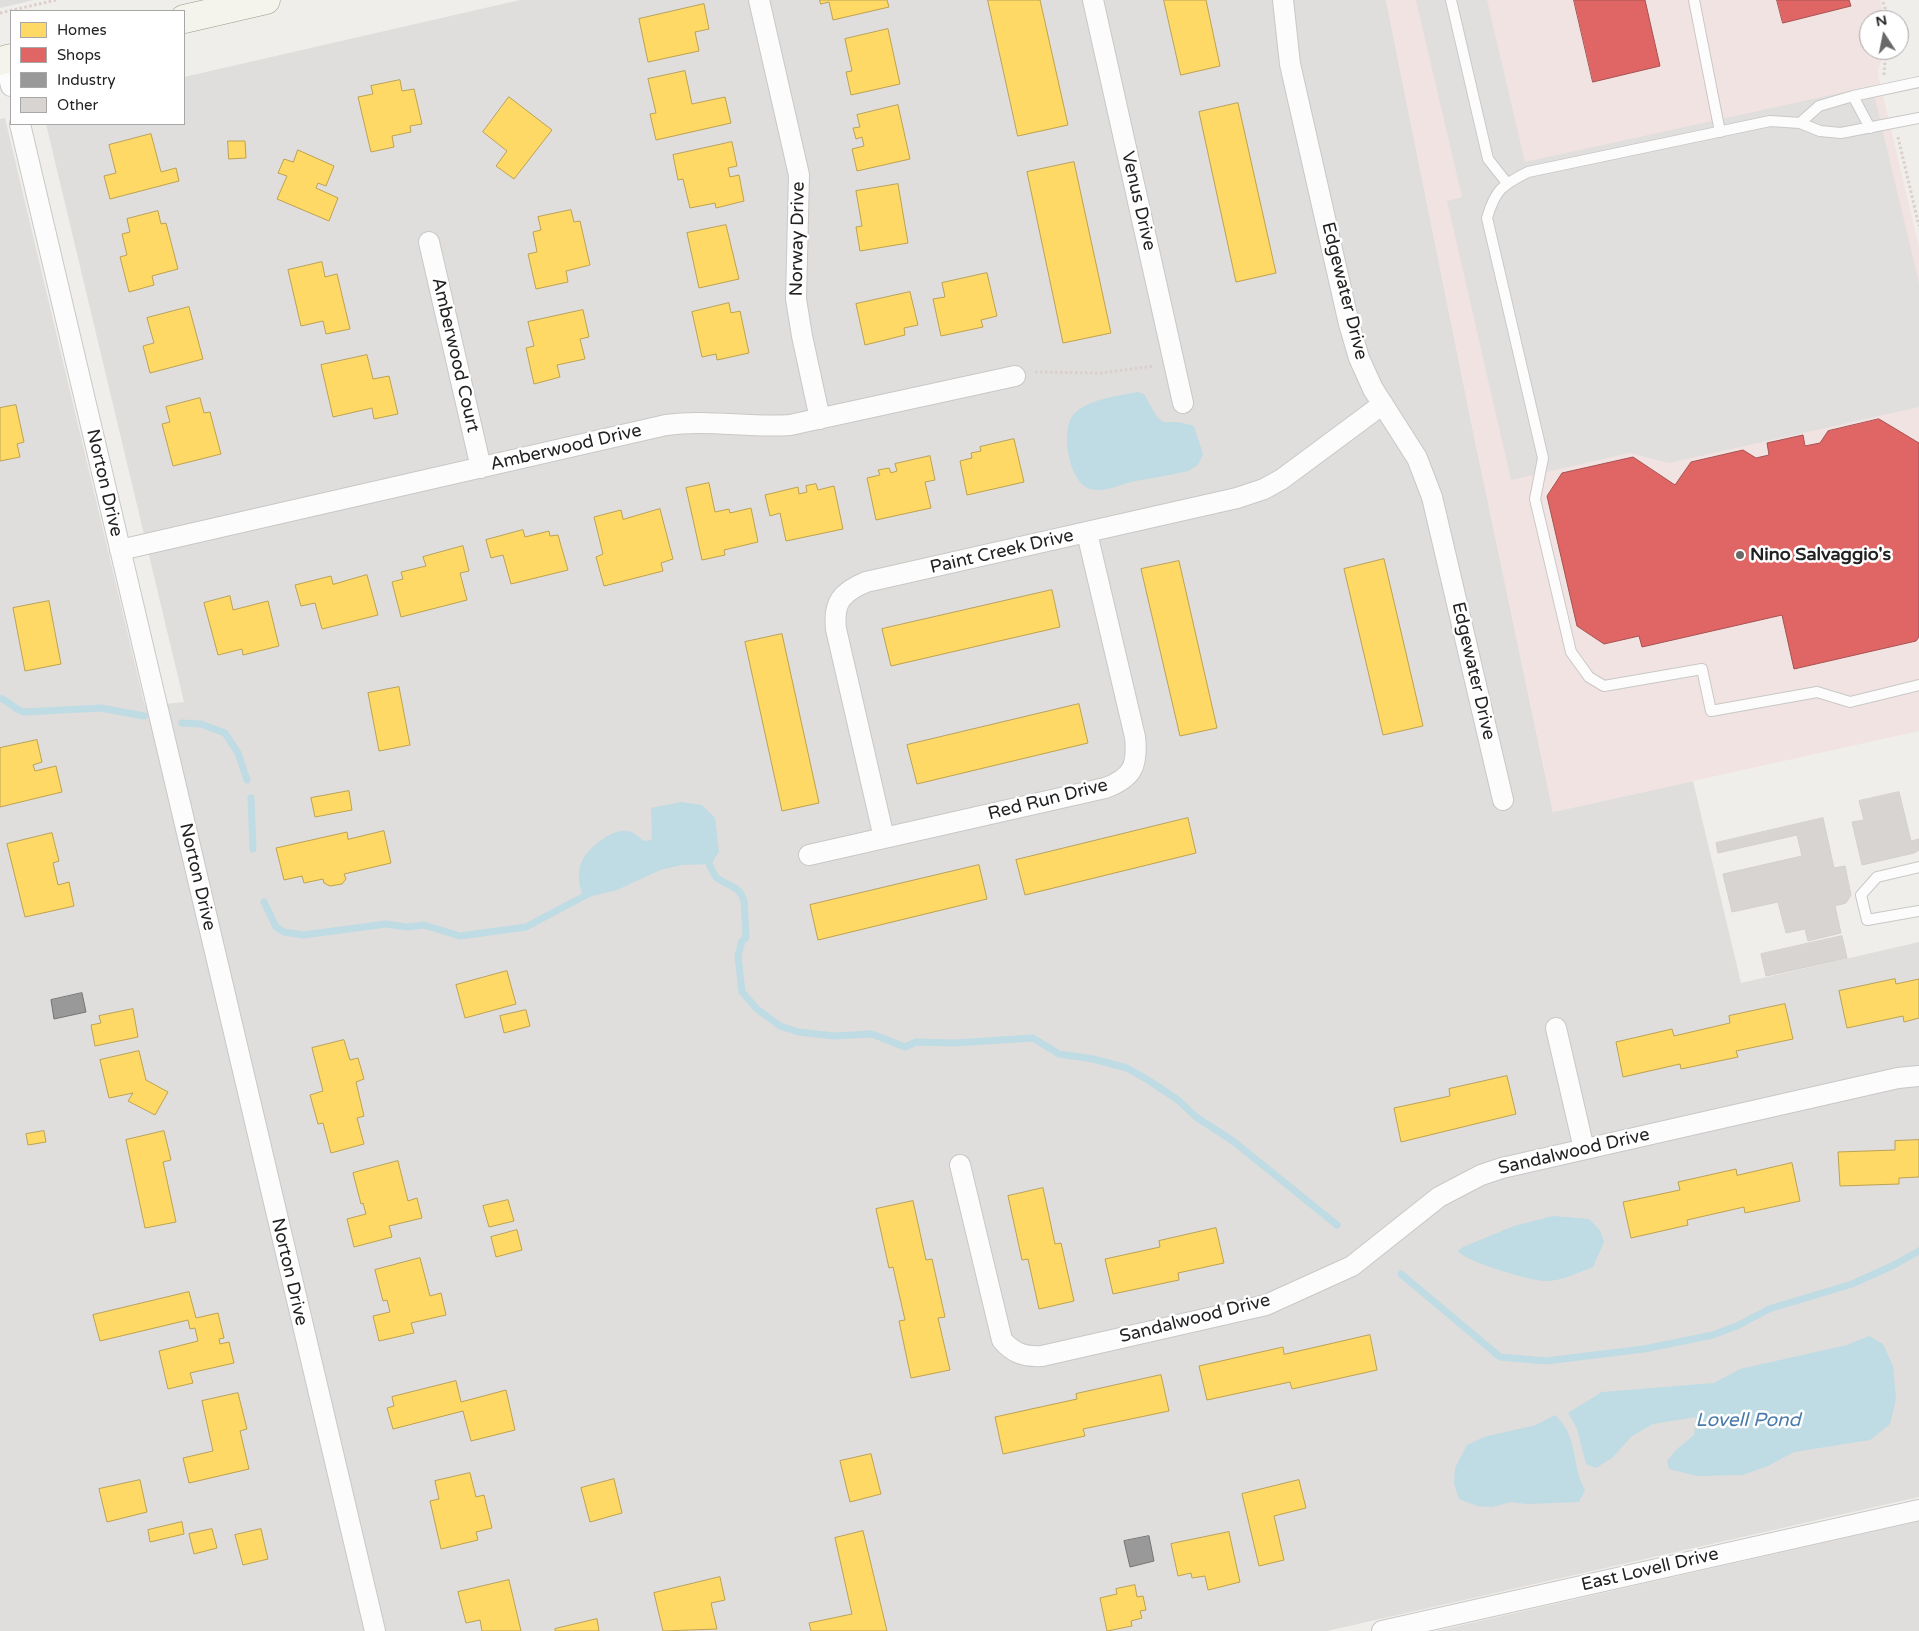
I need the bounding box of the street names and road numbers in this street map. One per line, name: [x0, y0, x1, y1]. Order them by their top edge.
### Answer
street label: Venus Drive: [1116, 149, 1160, 253]
street label: Norway Drive: [786, 181, 810, 297]
street label: Edgewater Drive: [1316, 220, 1372, 362]
street label: Amberwood Court: [427, 275, 483, 435]
street label: Amberwood Drive: [488, 420, 644, 476]
street label: Norton Drive: [81, 427, 127, 539]
street label: Paint Creek Drive: [928, 525, 1076, 579]
street label: Edgewater Drive: [1447, 600, 1499, 742]
street label: Red Run Drive: [986, 775, 1110, 825]
street label: Norton Drive: [174, 821, 220, 933]
street label: Sandalwood Drive: [1496, 1124, 1652, 1180]
street label: Norton Drive: [266, 1216, 312, 1328]
street label: Sandalwood Drive: [1117, 1290, 1273, 1348]
street label: East Lovell Drive: [1579, 1544, 1721, 1596]

